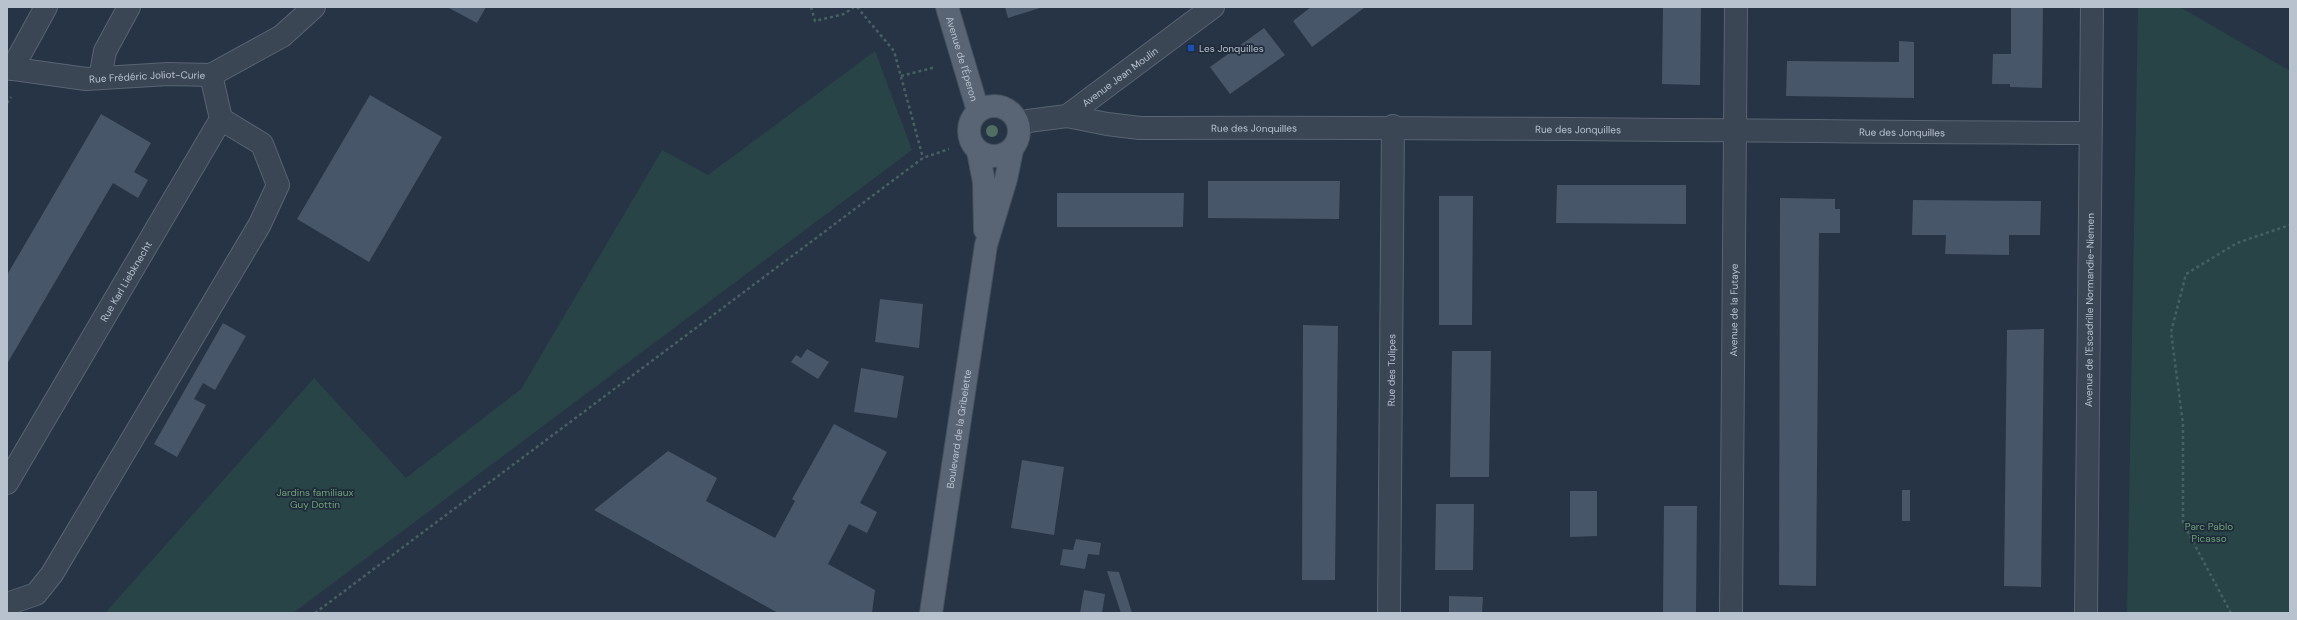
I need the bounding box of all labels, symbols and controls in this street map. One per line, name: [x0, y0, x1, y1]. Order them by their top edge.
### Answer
street label: Avenue de l'Éperon: [943, 15, 981, 103]
place label: Les Jonquilles: [1199, 42, 1264, 55]
marker: Les Jonquilles: [1186, 43, 1196, 53]
street label: Avenue Jean Moulin: [1079, 44, 1161, 110]
street label: Rue Frédéric Joliot-Curie: [89, 68, 206, 86]
street label: Rue des Jonquilles: [1211, 122, 1297, 135]
street label: Rue des Jonquilles: [1535, 123, 1621, 136]
street label: Rue des Jonquilles: [1859, 126, 1945, 139]
street label: Avenue de l'Escadrille Normandie-Niemen: [2082, 213, 2097, 407]
street label: Rue Karl Liebknecht: [97, 239, 155, 324]
street label: Avenue de la Futaye: [1727, 263, 1741, 356]
street label: Rue des Tulipes: [1385, 334, 1398, 406]
street label: Boulevard de la Gribelette: [944, 368, 974, 490]
park label: Jardins familiaux Guy Dottin: [277, 486, 353, 511]
park label: Parc Pablo Picasso: [2185, 520, 2233, 545]

